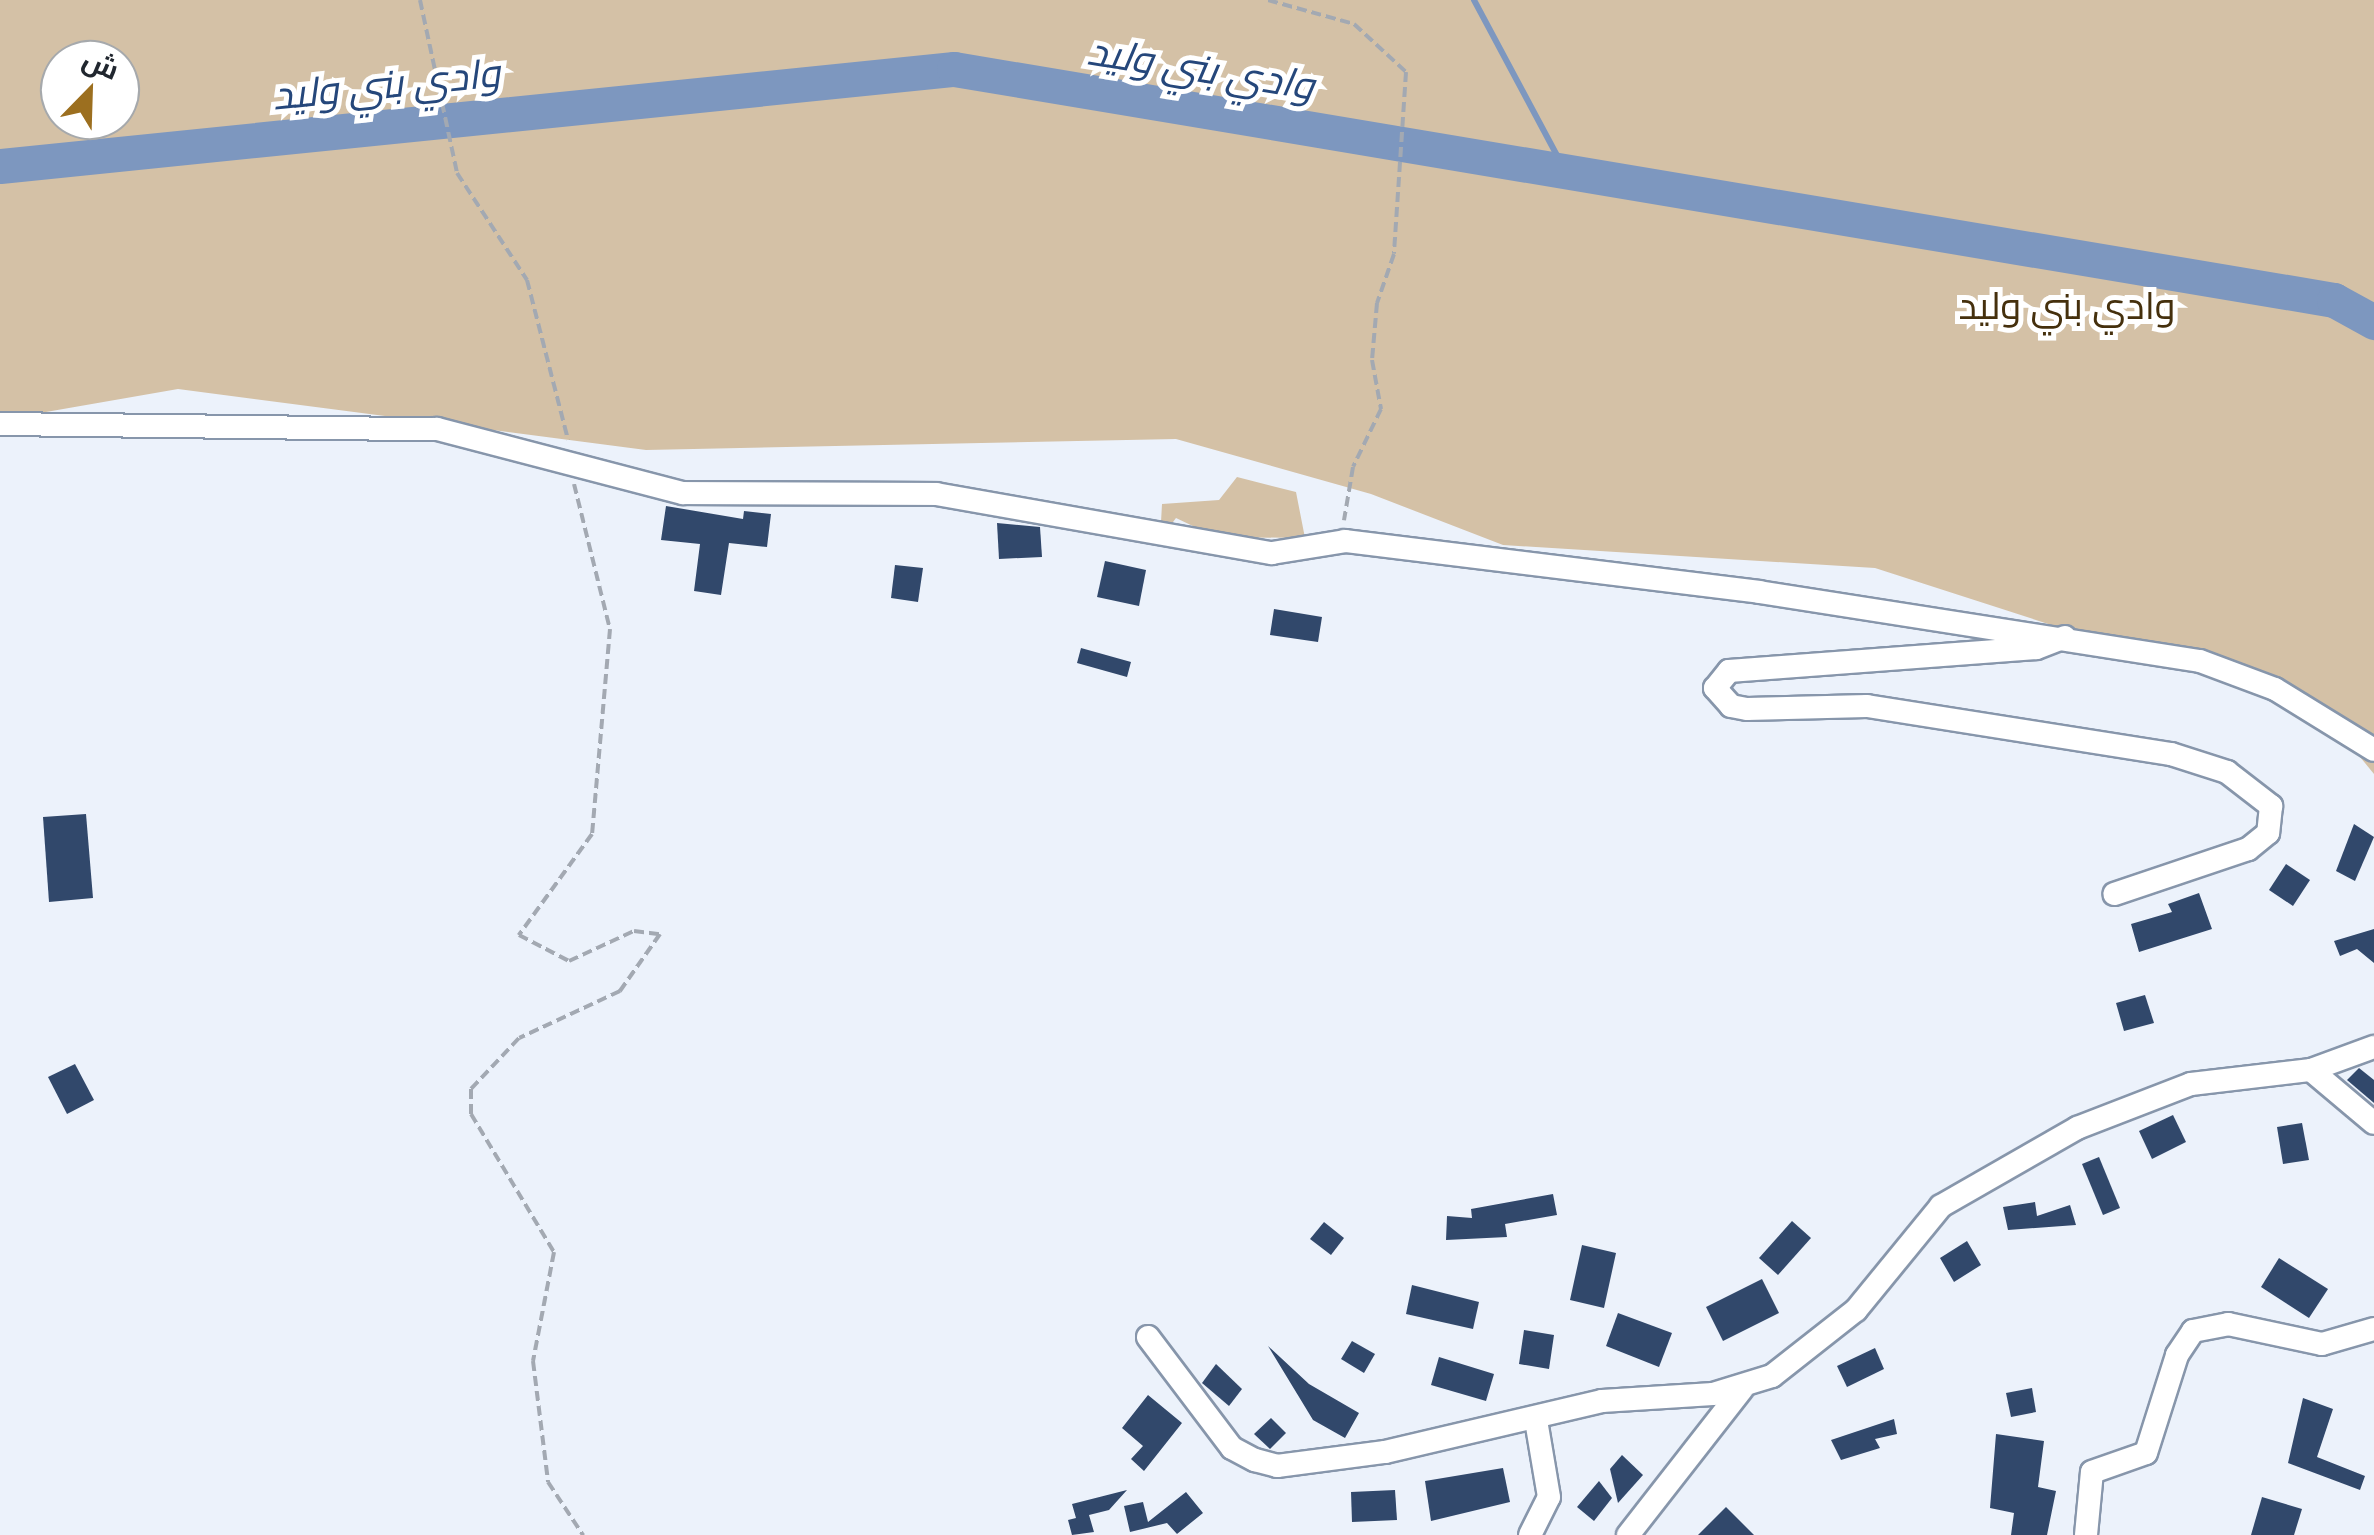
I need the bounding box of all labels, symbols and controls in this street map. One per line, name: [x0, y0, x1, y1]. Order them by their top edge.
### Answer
water label: وادي بني وليد: [1084, 26, 1318, 110]
north arrow: [40, 40, 140, 140]
text: ش: [78, 42, 124, 87]
water label: وادي بني وليد: [270, 48, 502, 120]
park label: وادي بني وليد: [1958, 284, 2176, 330]

